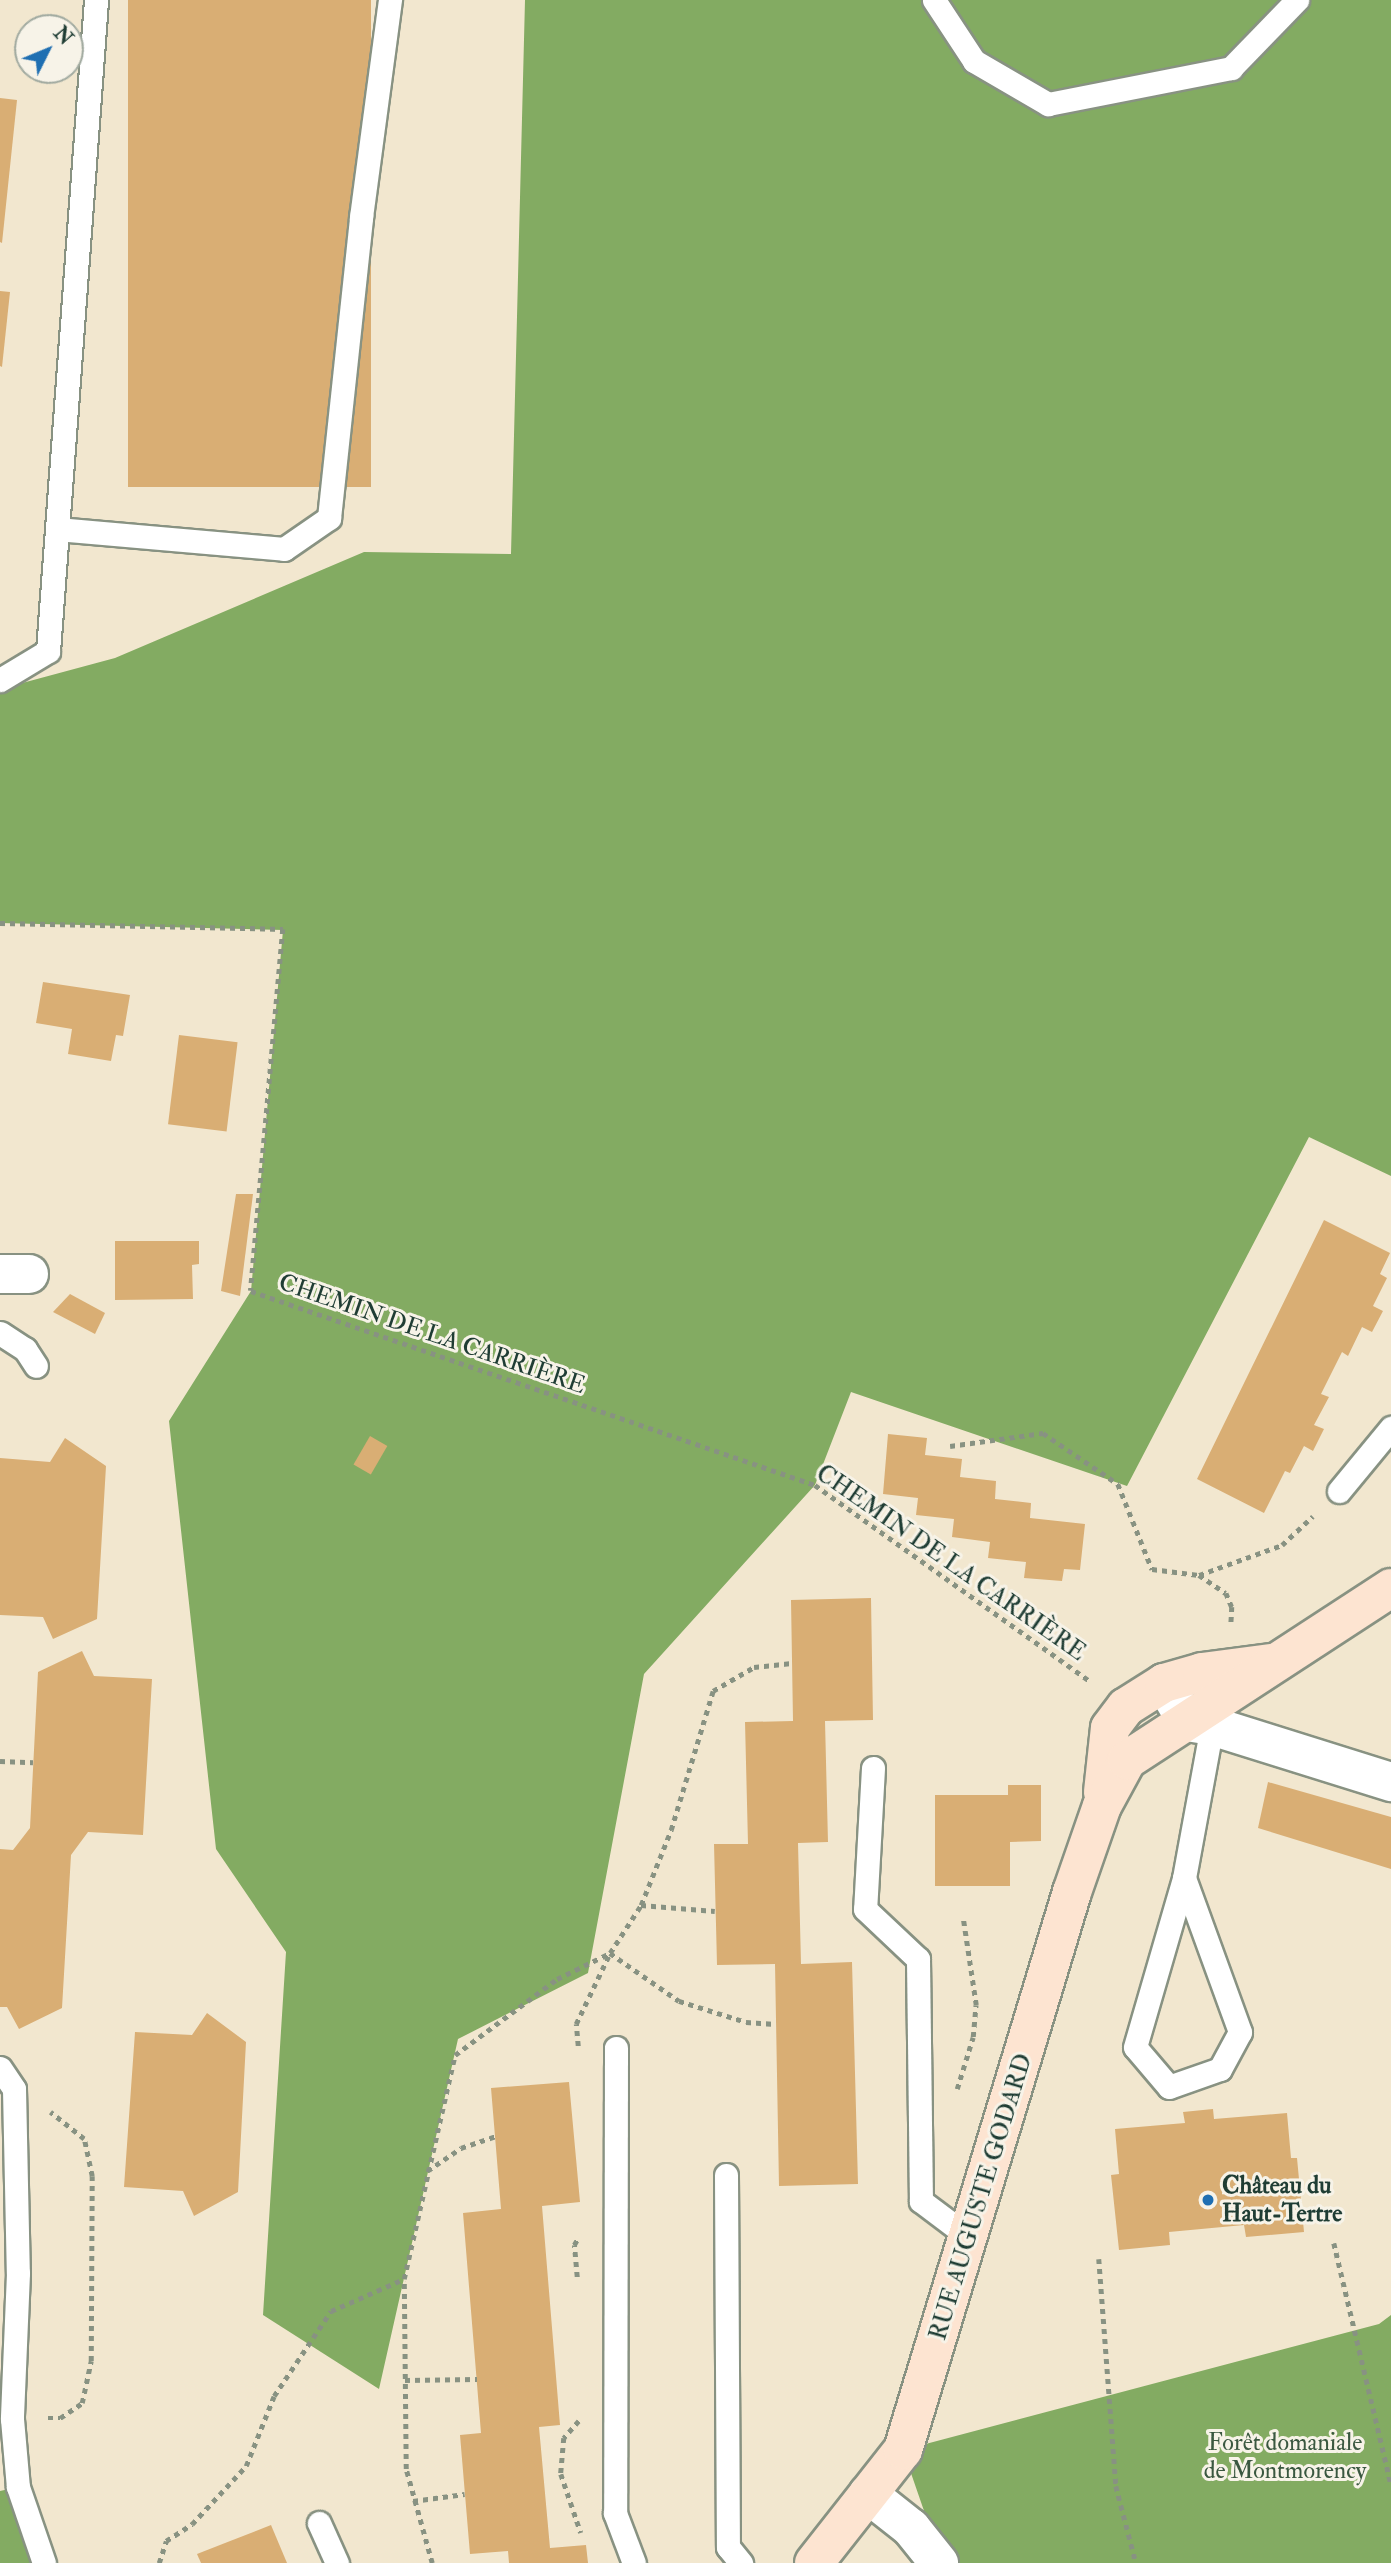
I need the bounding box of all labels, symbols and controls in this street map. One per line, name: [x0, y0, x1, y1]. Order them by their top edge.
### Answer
north arrow: [14, 14, 84, 84]
text: N: [48, 22, 77, 50]
street label: CHEMIN DE LA CARRIÈRE: [275, 1268, 589, 1400]
street label: CHEMIN DE LA CARRIÈRE: [811, 1459, 1091, 1667]
street label: RUE AUGUSTE GODARD: [924, 2050, 1038, 2344]
place label: Château du Haut-Tertre: [1222, 2172, 1342, 2228]
marker: Château du Haut-Tertre: [1200, 2192, 1216, 2208]
park label: Forêt domaniale de Montmorency: [1204, 2429, 1366, 2485]

